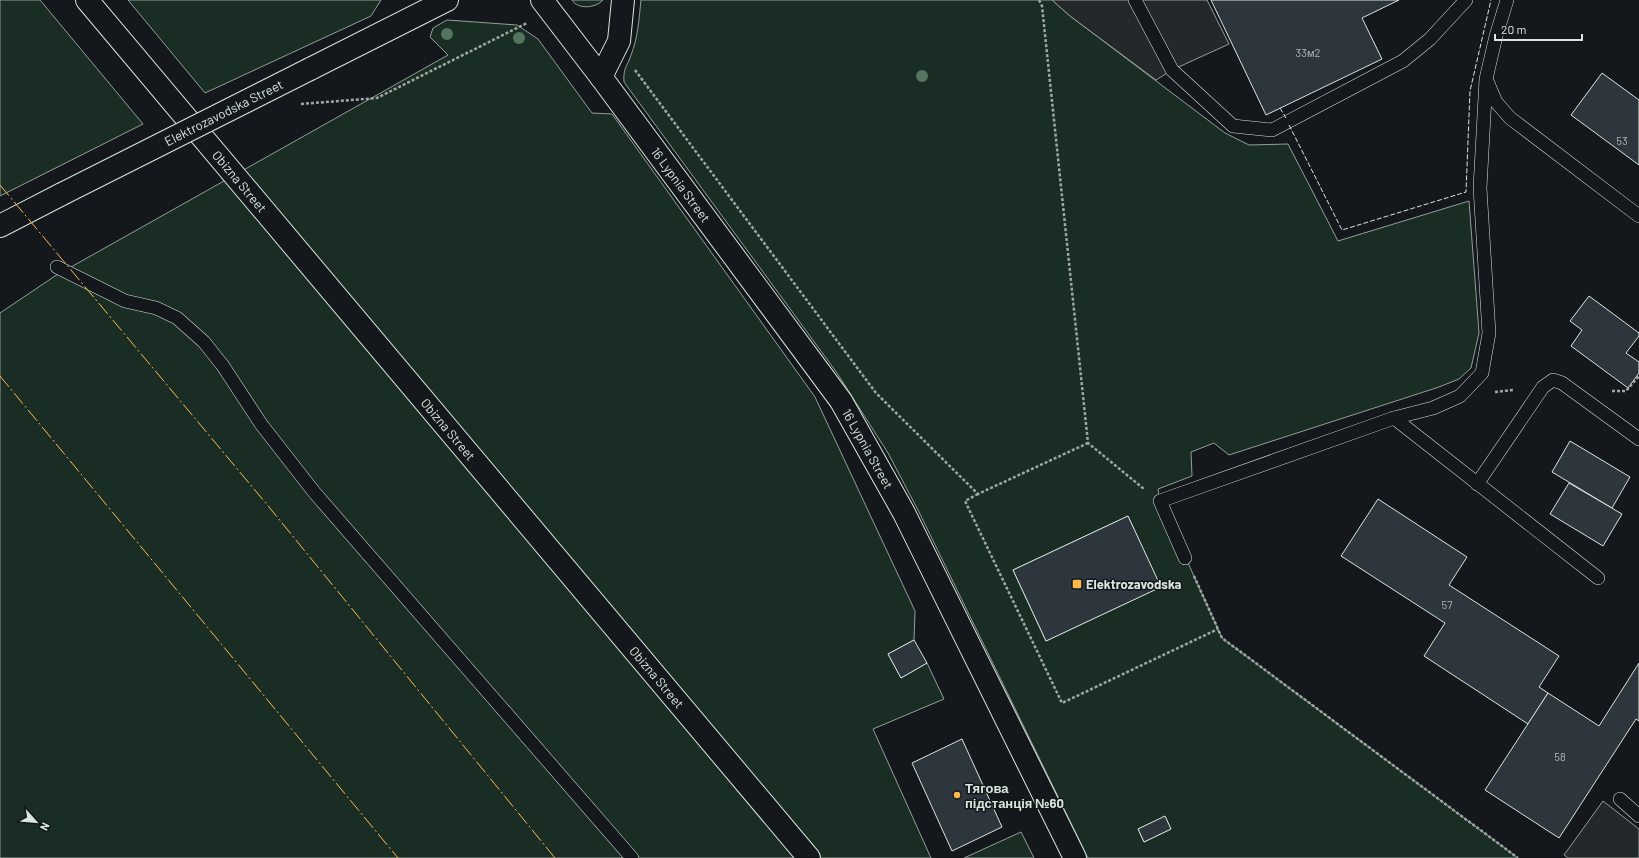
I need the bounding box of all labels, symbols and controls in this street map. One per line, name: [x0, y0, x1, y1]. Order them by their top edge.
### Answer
scale bar: [1495, 16, 1582, 42]
text: 20 m: [1501, 22, 1527, 36]
house number: 33м2: [1296, 46, 1320, 59]
street label: Elektrozavodska Street: [162, 76, 286, 149]
house number: 53: [1616, 134, 1628, 147]
street label: 16 Lypnia Street: [648, 144, 714, 225]
street label: Obizna Street: [209, 147, 270, 216]
street label: Obizna Street: [418, 395, 479, 464]
street label: 16 Lypnia Street: [839, 406, 897, 492]
place label: Elektrozavodska: [1086, 576, 1182, 592]
marker: Elektrozavodska: [1071, 578, 1083, 590]
house number: 57: [1442, 598, 1452, 611]
street label: Obizna Street: [626, 643, 687, 711]
house number: 58: [1554, 750, 1566, 763]
place label: Тягова підстанція №60: [965, 780, 1064, 811]
marker: Тягова підстанція №60: [952, 790, 962, 800]
north arrow: [16, 802, 56, 842]
text: N: [38, 821, 53, 833]

